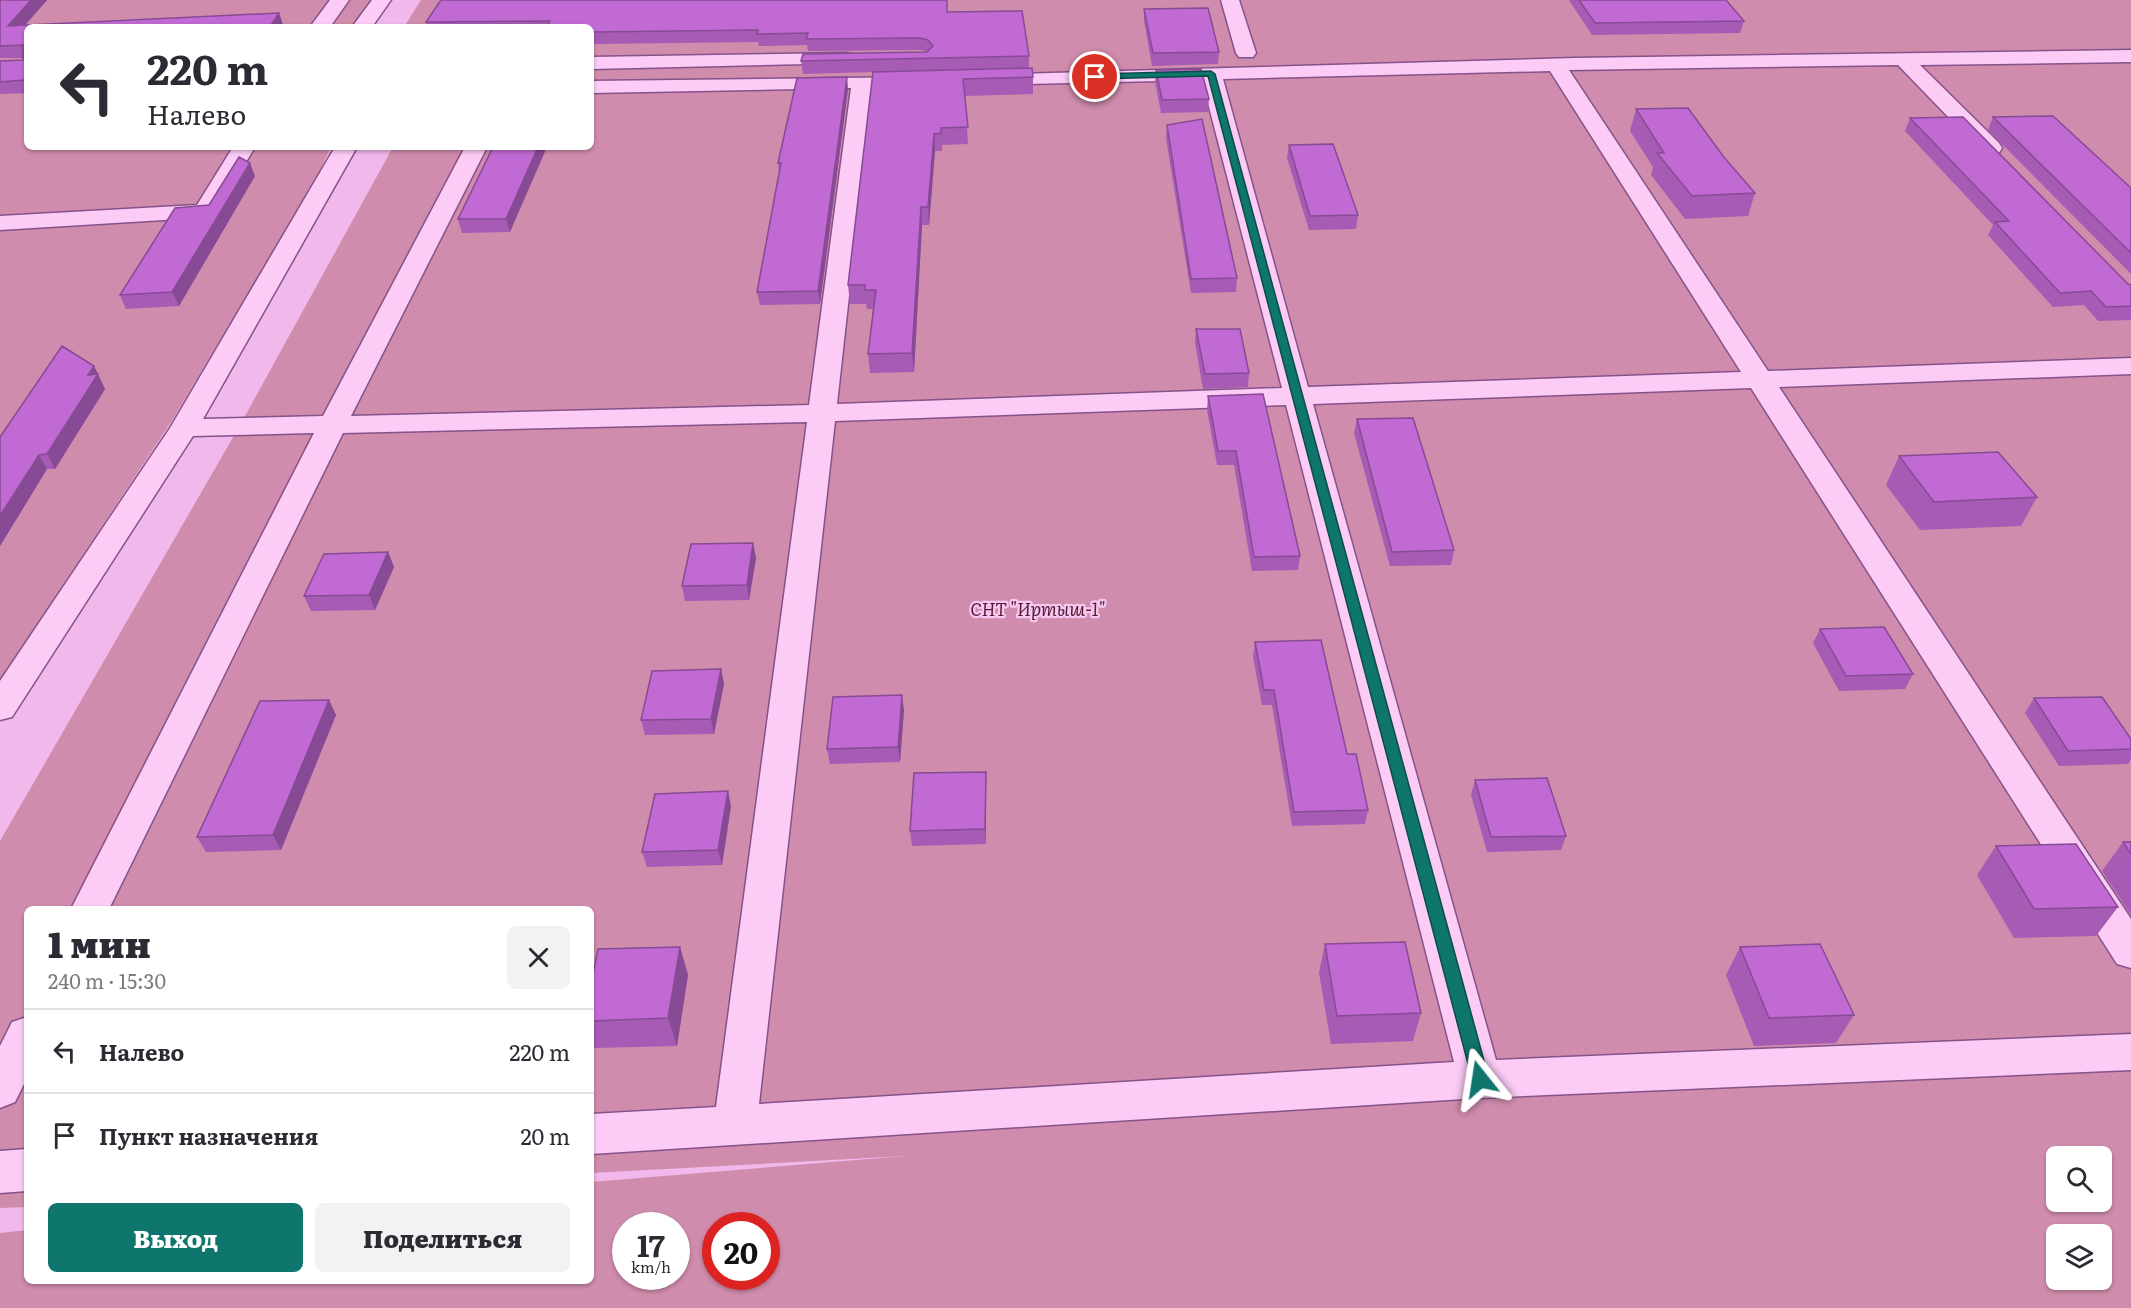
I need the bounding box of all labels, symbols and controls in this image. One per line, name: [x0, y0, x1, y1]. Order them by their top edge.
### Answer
text: 220 m: [147, 36, 268, 98]
icon: left: [48, 48, 126, 126]
pin: [1069, 51, 1120, 102]
icon: arrive: [1078, 60, 1111, 93]
text: Налево: [147, 93, 246, 133]
park label: СНТ "Иртыш-1": [970, 595, 1106, 622]
text: 1 мин: [48, 916, 151, 969]
button: close: [507, 926, 570, 989]
text: 240 m · 15:30: [48, 965, 166, 995]
icon: left: [48, 1035, 81, 1068]
text: Налево: [99, 1035, 184, 1068]
text: 220 m: [509, 1035, 570, 1068]
position arrow: [1448, 1047, 1512, 1111]
icon: arrive: [48, 1119, 81, 1152]
text: Пункт назначения: [99, 1119, 318, 1152]
text: 20 m: [520, 1119, 570, 1152]
map controls: [2046, 1146, 2112, 1290]
button: search: [2046, 1146, 2112, 1212]
button: Выход: [48, 1203, 303, 1272]
button: Поделиться: [315, 1203, 570, 1272]
speed limit sign: 20: [702, 1212, 780, 1290]
text: 17: [637, 1222, 665, 1266]
button: layers: [2046, 1224, 2112, 1290]
text: km/h: [631, 1255, 671, 1278]

